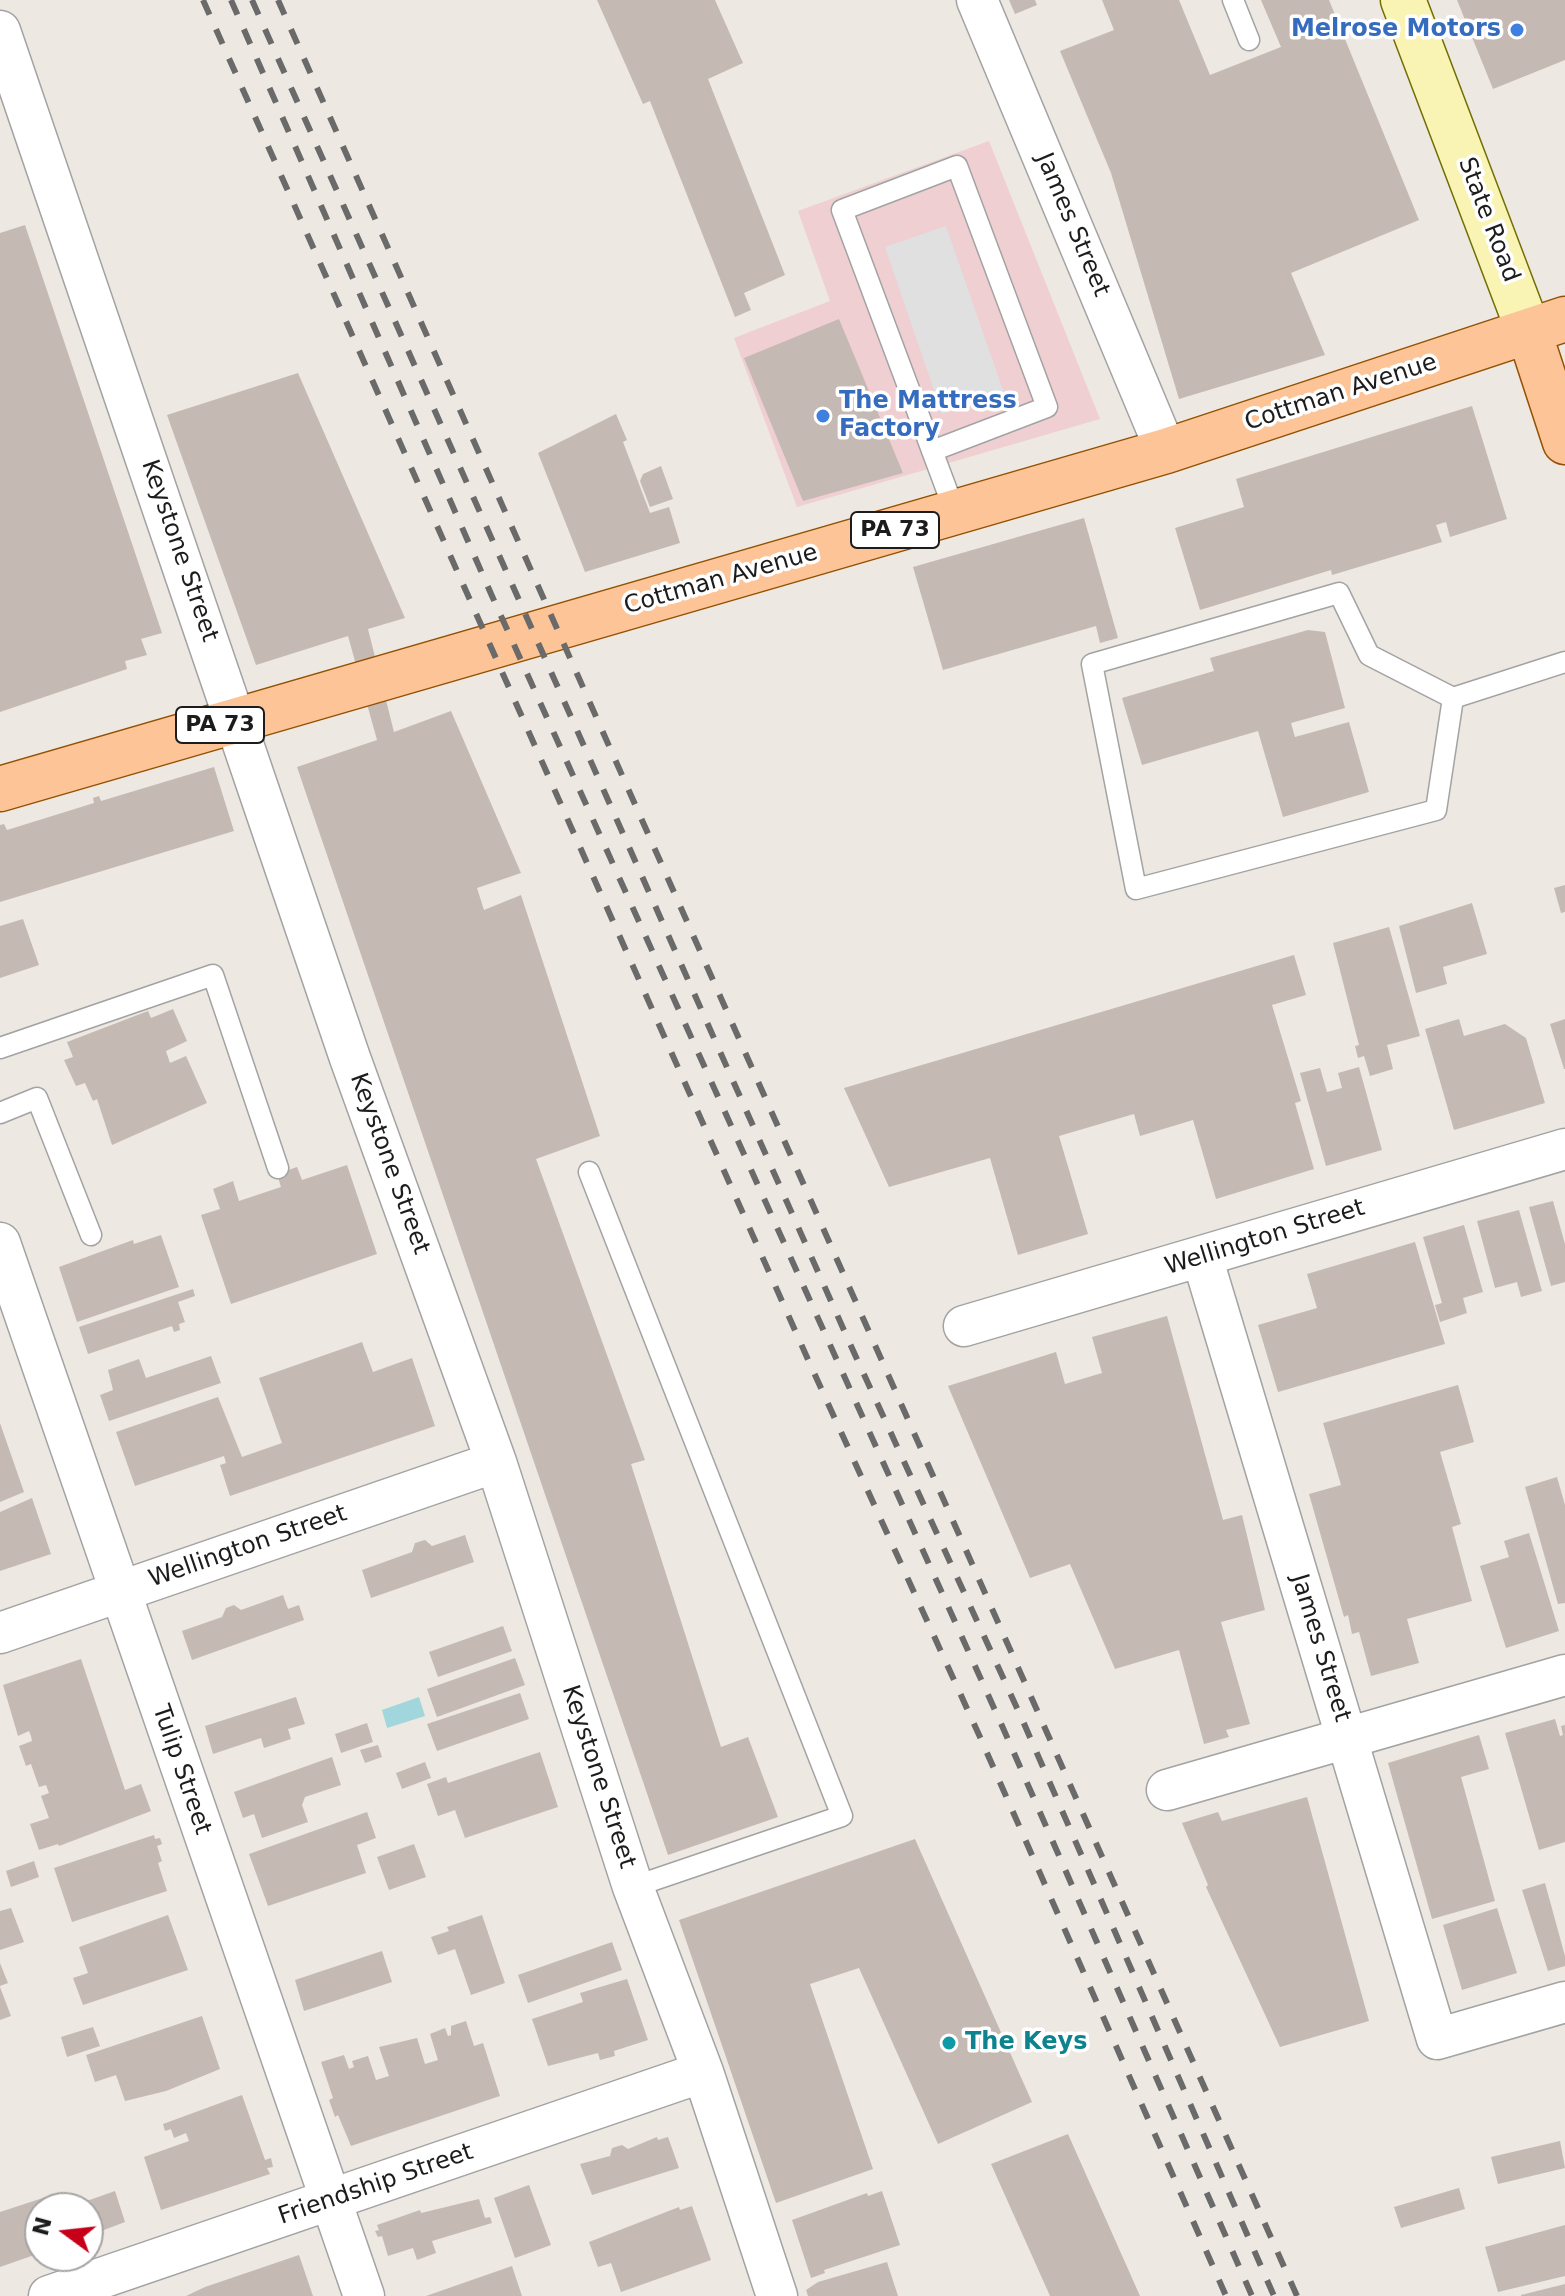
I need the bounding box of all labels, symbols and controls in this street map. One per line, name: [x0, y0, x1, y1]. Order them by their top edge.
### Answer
place label: Melrose Motors: [1291, 16, 1501, 44]
marker: Melrose Motors: [1508, 21, 1526, 39]
street label: James Street: [1029, 149, 1115, 301]
street label: State Road: [1451, 154, 1525, 286]
street label: Cottman Avenue: [1241, 348, 1441, 438]
place label: The Mattress Factory: [839, 388, 1017, 444]
marker: The Mattress Factory: [814, 407, 832, 425]
street label: Keystone Street: [134, 456, 224, 646]
road number: PA 73: [851, 512, 939, 548]
street label: Cottman Avenue: [621, 539, 821, 621]
road number: PA 73: [176, 707, 264, 743]
street label: Keystone Street: [343, 1070, 435, 1258]
street label: Wellington Street: [1162, 1194, 1368, 1282]
street label: Wellington Street: [145, 1500, 351, 1594]
street label: James Street: [1284, 1571, 1356, 1725]
street label: Keystone Street: [555, 1682, 641, 1872]
street label: Tulip Street: [145, 1701, 217, 1839]
place label: The Keys: [965, 2029, 1087, 2057]
marker: The Keys: [940, 2034, 958, 2052]
street label: Friendship Street: [275, 2138, 477, 2232]
north arrow: [24, 2192, 104, 2272]
text: N: [28, 2214, 57, 2238]

